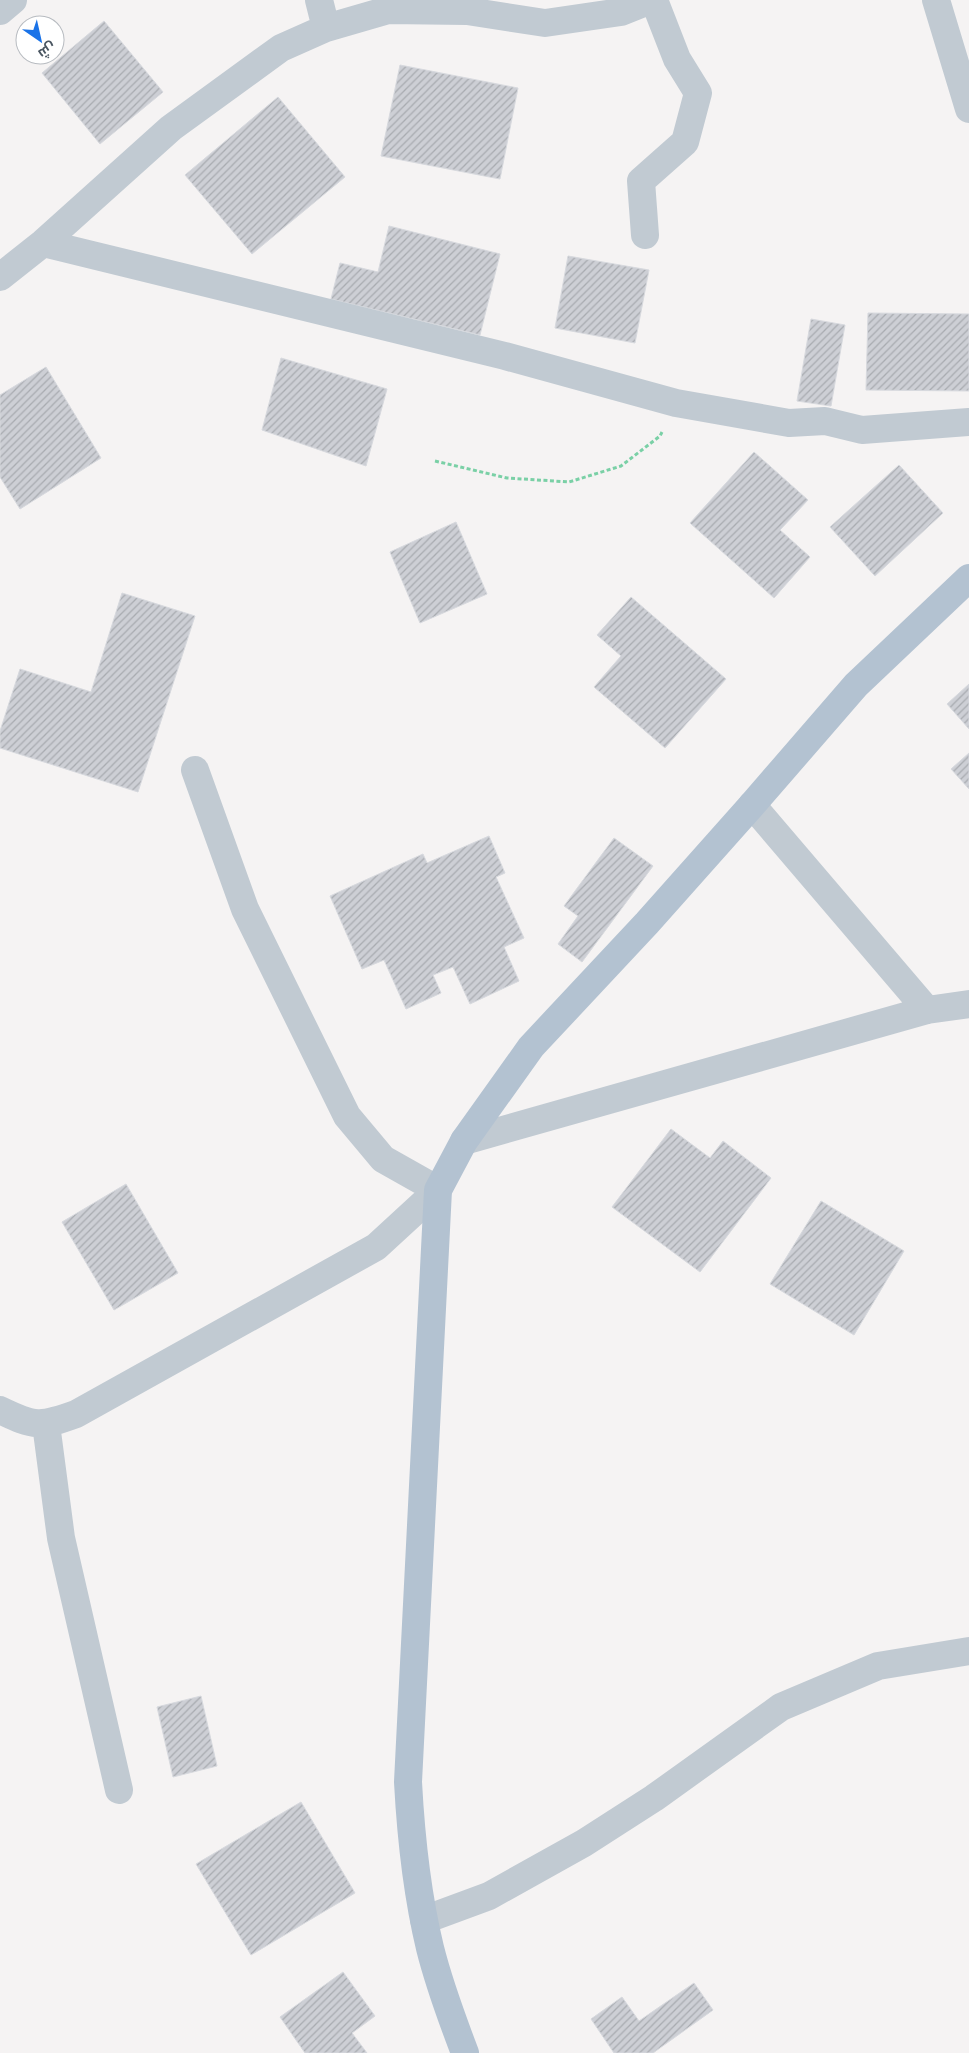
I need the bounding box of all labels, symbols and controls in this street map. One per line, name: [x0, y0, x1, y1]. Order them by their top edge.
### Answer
north arrow: [15, 15, 65, 65]
text: ش: [35, 38, 60, 63]

